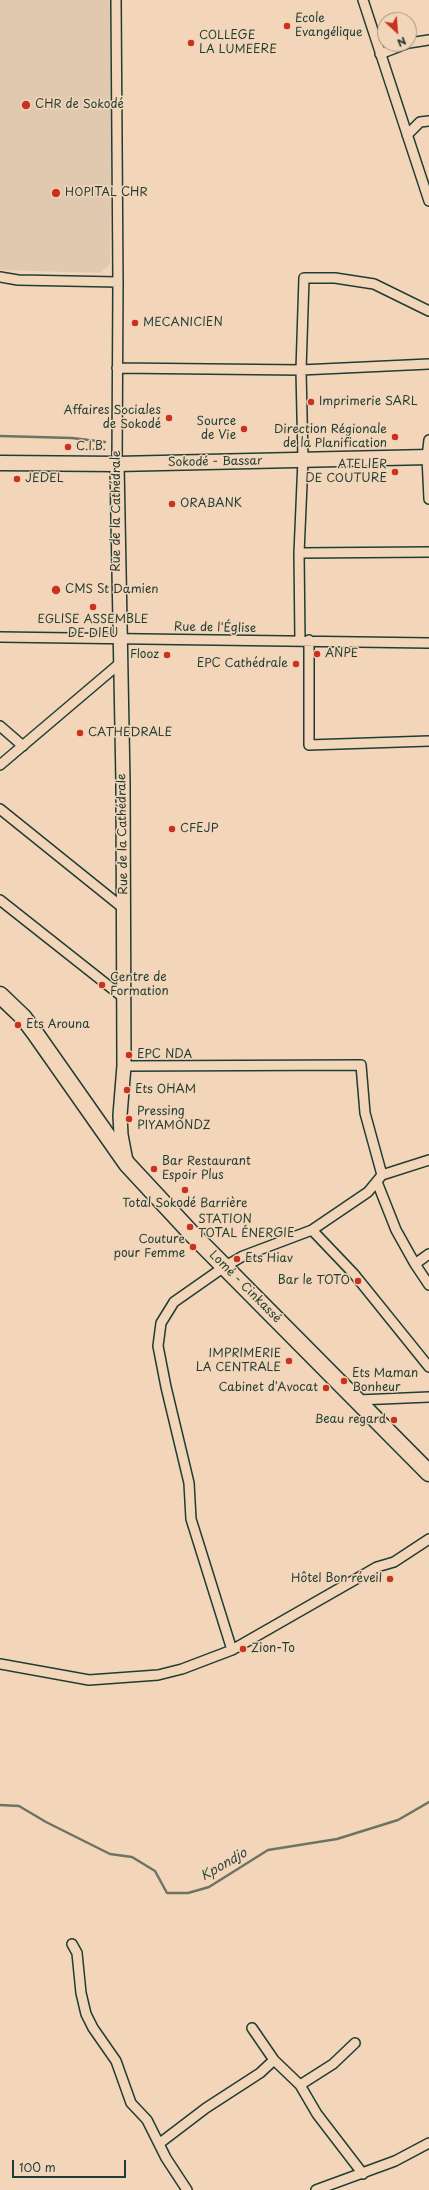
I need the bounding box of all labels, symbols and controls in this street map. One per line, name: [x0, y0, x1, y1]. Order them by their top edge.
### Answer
place label: Ecole Evangélique: [295, 12, 363, 40]
north arrow: [377, 12, 417, 52]
marker: Ecole Evangélique: [282, 21, 292, 31]
place label: COLLEGE LA LUMEERE: [199, 29, 277, 57]
text: N: [394, 33, 410, 52]
marker: COLLEGE LA LUMEERE: [186, 38, 196, 48]
place label: CHR de Sokodé: [35, 98, 124, 112]
marker: CHR de Sokodé: [20, 99, 32, 111]
place label: HOPITAL CHR: [65, 186, 148, 200]
marker: HOPITAL CHR: [50, 187, 62, 199]
place label: MECANICIEN: [143, 316, 223, 330]
marker: MECANICIEN: [130, 318, 140, 328]
place label: Imprimerie SARL: [319, 395, 418, 409]
marker: Imprimerie SARL: [306, 397, 316, 407]
place label: Affaires Sociales de Sokodé: [64, 404, 161, 432]
marker: Affaires Sociales de Sokodé: [164, 413, 174, 423]
place label: Source de Vie: [197, 415, 236, 443]
place label: Direction Régionale de la Planification: [274, 423, 387, 451]
marker: Source de Vie: [239, 424, 249, 434]
marker: Direction Régionale de la Planification: [390, 432, 400, 442]
place label: C.I.B.: [76, 440, 106, 454]
marker: C.I.B.: [63, 442, 73, 452]
street label: Rue de la Cathédrale: [110, 450, 124, 572]
street label: Sokodé - Bassar: [168, 454, 262, 470]
place label: ATELIER DE COUTURE: [305, 458, 387, 486]
marker: ATELIER DE COUTURE: [390, 467, 400, 477]
place label: JEDEL: [25, 472, 64, 486]
marker: JEDEL: [12, 474, 22, 484]
place label: ORABANK: [180, 497, 242, 511]
marker: ORABANK: [167, 499, 177, 509]
place label: CMS St Damien: [65, 583, 159, 597]
marker: CMS St Damien: [50, 584, 62, 596]
marker: EGLISE ASSEMBLE DE DIEU: [88, 602, 98, 612]
place label: EGLISE ASSEMBLE DE DIEU: [38, 613, 148, 641]
street label: Rue de l'Église: [174, 620, 256, 636]
place label: ANPE: [325, 647, 358, 661]
place label: Flooz: [130, 648, 159, 662]
marker: ANPE: [312, 649, 322, 659]
marker: Flooz: [162, 650, 172, 660]
place label: EPC Cathédrale: [197, 657, 288, 671]
marker: EPC Cathédrale: [291, 659, 301, 669]
place label: CATHEDRALE: [88, 726, 172, 740]
marker: CATHEDRALE: [75, 728, 85, 738]
street label: Rue de la Cathédrale: [115, 773, 131, 895]
place label: CFEJP: [180, 822, 218, 836]
marker: CFEJP: [167, 824, 177, 834]
place label: Centre de Formation: [110, 971, 169, 999]
marker: Centre de Formation: [97, 980, 107, 990]
place label: Ets Arouna: [26, 1018, 90, 1032]
marker: Ets Arouna: [13, 1020, 23, 1030]
place label: EPC NDA: [137, 1048, 192, 1062]
marker: EPC NDA: [124, 1050, 134, 1060]
place label: Ets OHAM: [135, 1083, 196, 1097]
marker: Ets OHAM: [122, 1085, 132, 1095]
place label: Pressing PIYAMONDZ: [137, 1105, 210, 1133]
marker: Pressing PIYAMONDZ: [124, 1114, 134, 1124]
place label: Bar Restaurant Espoir Plus: [162, 1155, 251, 1183]
marker: Bar Restaurant Espoir Plus: [149, 1164, 159, 1174]
marker: Total Sokodé Barrière: [180, 1185, 190, 1195]
place label: Total Sokodé Barrière: [122, 1197, 248, 1211]
place label: STATION TOTAL ÉNERGIE: [198, 1213, 294, 1241]
marker: STATION TOTAL ÉNERGIE: [185, 1222, 195, 1232]
place label: Couture pour Femme: [114, 1233, 185, 1261]
marker: Couture pour Femme: [188, 1242, 198, 1252]
street label: Lomé - Cinkassé: [206, 1248, 284, 1326]
place label: Ets Hiav: [245, 1252, 293, 1266]
marker: Ets Hiav: [232, 1254, 242, 1264]
place label: Bar le TOTO: [278, 1274, 350, 1288]
marker: Bar le TOTO: [353, 1276, 363, 1286]
place label: IMPRIMERIE LA CENTRALE: [196, 1347, 281, 1375]
marker: IMPRIMERIE LA CENTRALE: [284, 1356, 294, 1366]
place label: Ets Maman Bonheur: [352, 1367, 418, 1395]
marker: Ets Maman Bonheur: [339, 1376, 349, 1386]
place label: Cabinet d'Avocat: [218, 1381, 318, 1395]
marker: Cabinet d'Avocat: [321, 1383, 331, 1393]
place label: Beau regard: [315, 1413, 386, 1427]
marker: Beau regard: [389, 1415, 399, 1425]
place label: Hôtel Bon réveil: [291, 1572, 382, 1586]
marker: Hôtel Bon réveil: [385, 1574, 395, 1584]
place label: Zion-To: [251, 1642, 295, 1656]
marker: Zion-To: [238, 1644, 248, 1654]
water label: Kpondjo: [198, 1846, 250, 1884]
scale bar: [14, 2152, 128, 2178]
text: 100 m: [19, 2158, 56, 2176]

